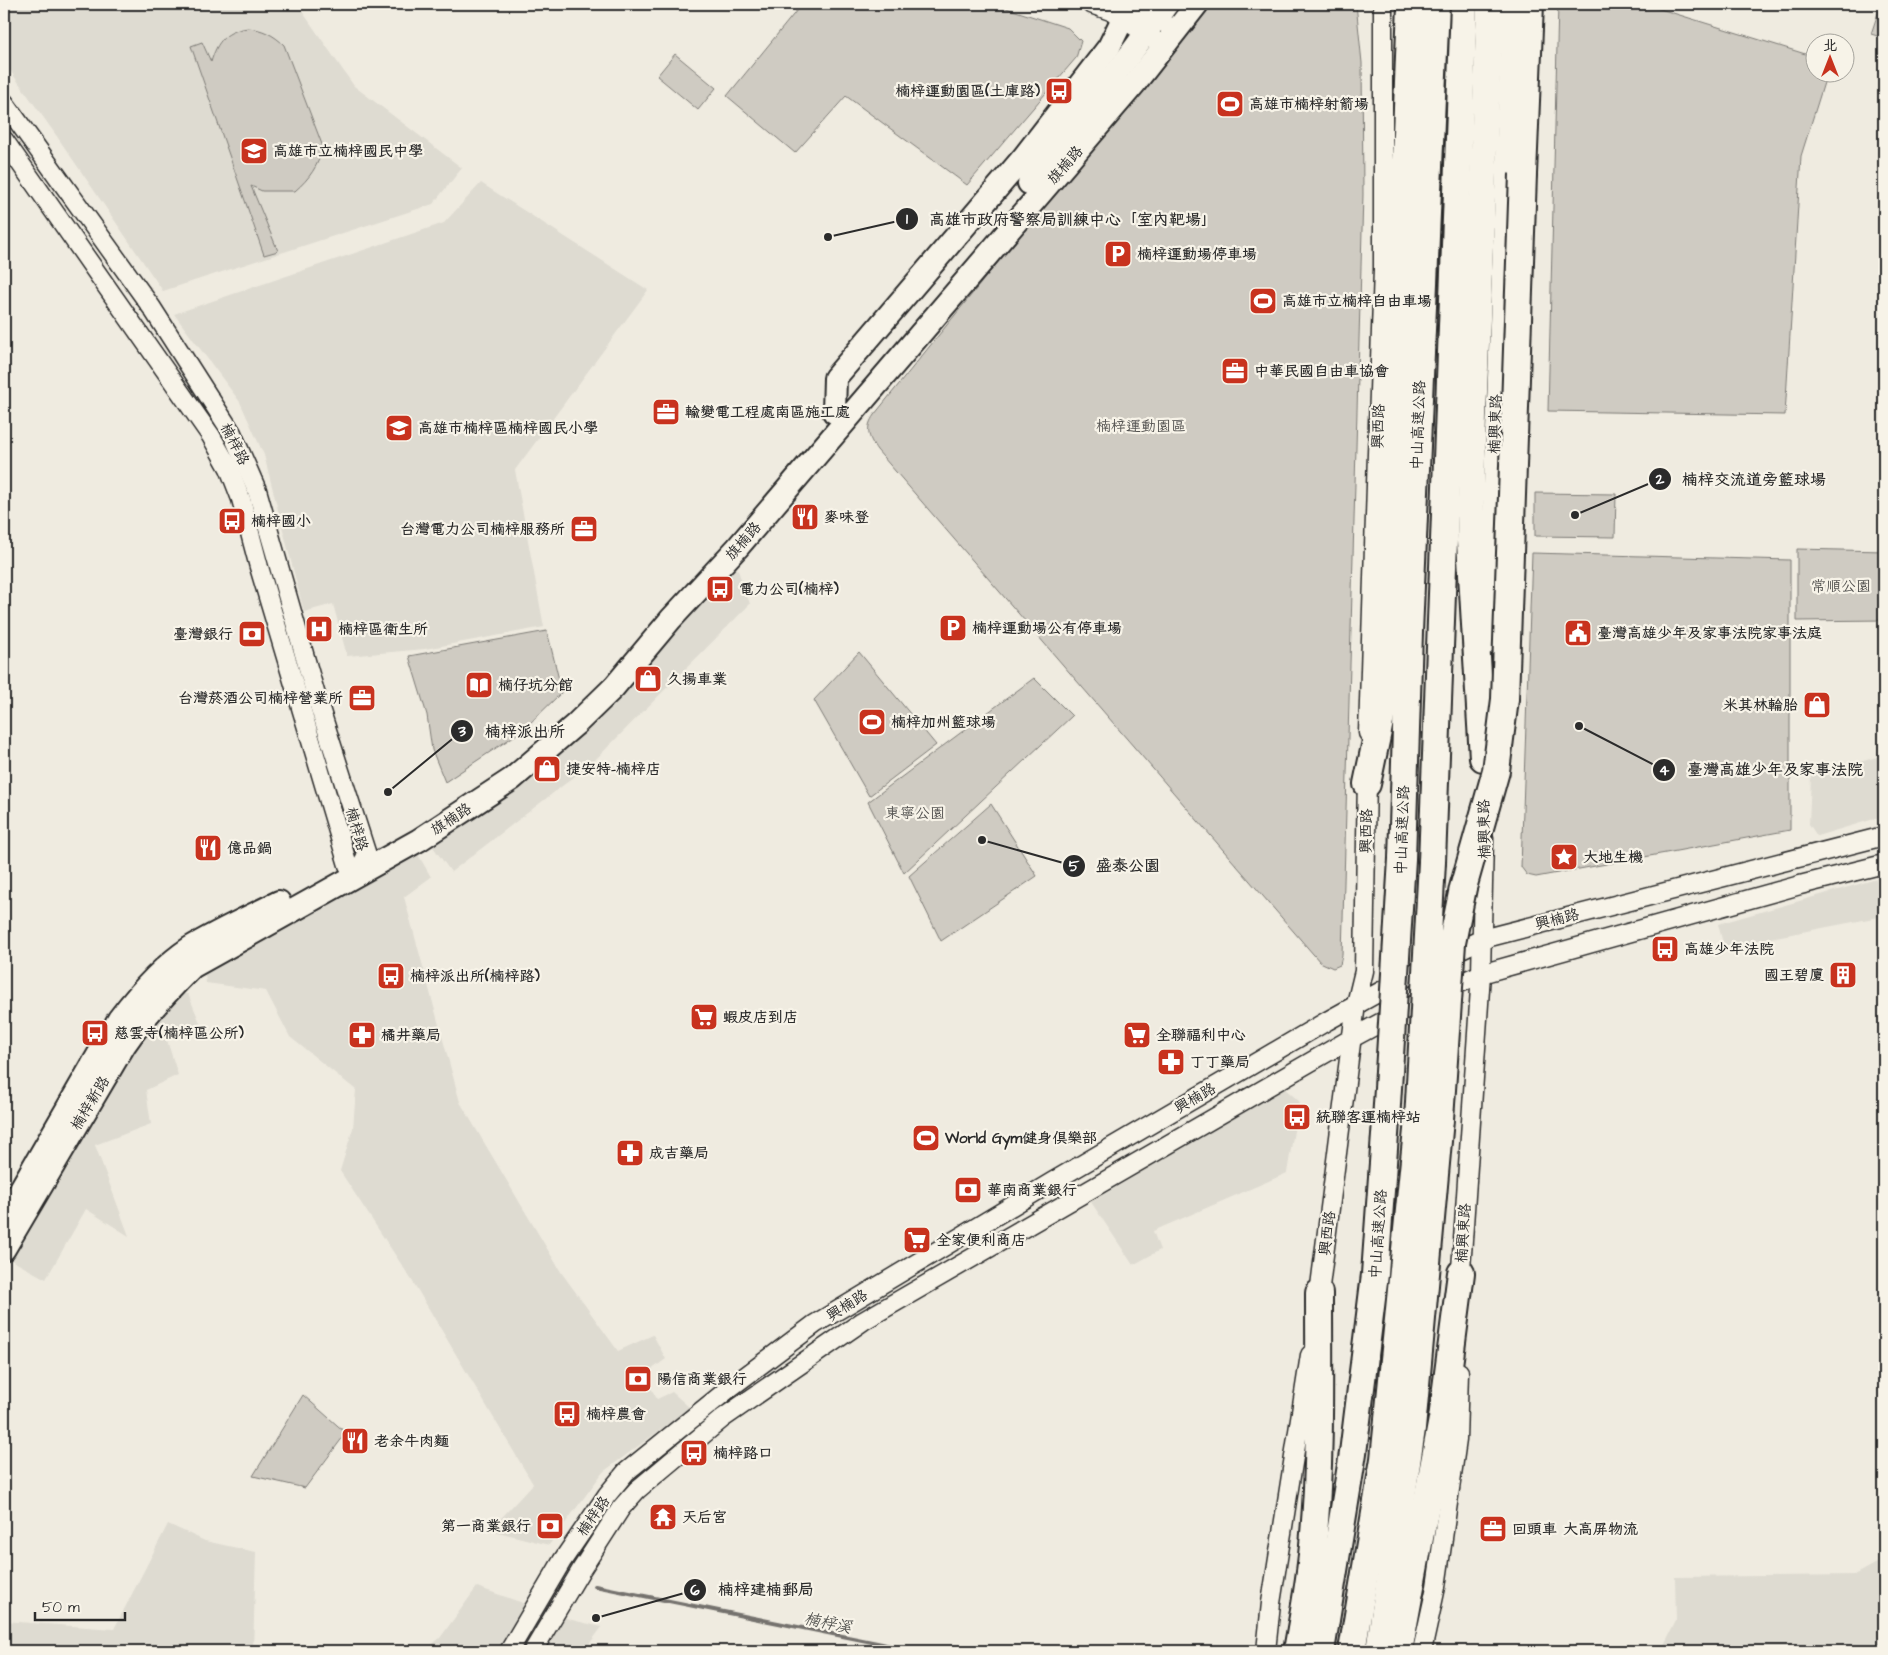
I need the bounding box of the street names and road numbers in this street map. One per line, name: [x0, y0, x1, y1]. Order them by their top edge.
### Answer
street label: 旗楠路: [1043, 141, 1088, 189]
street label: 中山高速公路: [1406, 380, 1431, 470]
street label: 楠興東路: [1484, 394, 1507, 454]
street label: 興西路: [1367, 403, 1390, 449]
street label: 楠梓路: [215, 419, 254, 469]
street label: 旗楠路: [721, 517, 766, 565]
street label: 中山高速公路: [1390, 785, 1415, 875]
street label: 旗楠路: [427, 798, 476, 840]
street label: 楠興東路: [1473, 799, 1496, 859]
street label: 楠梓路: [340, 805, 373, 854]
street label: 興西路: [1356, 808, 1377, 854]
street label: 興楠路: [1533, 904, 1582, 935]
street label: 楠梓新路: [66, 1072, 115, 1134]
street label: 興楠路: [1171, 1078, 1220, 1119]
street label: 中山高速公路: [1365, 1188, 1392, 1280]
street label: 楠興東路: [1451, 1202, 1476, 1264]
street label: 興西路: [1314, 1209, 1341, 1257]
street label: 興楠路: [823, 1285, 872, 1326]
street label: 楠梓路: [572, 1492, 615, 1541]

